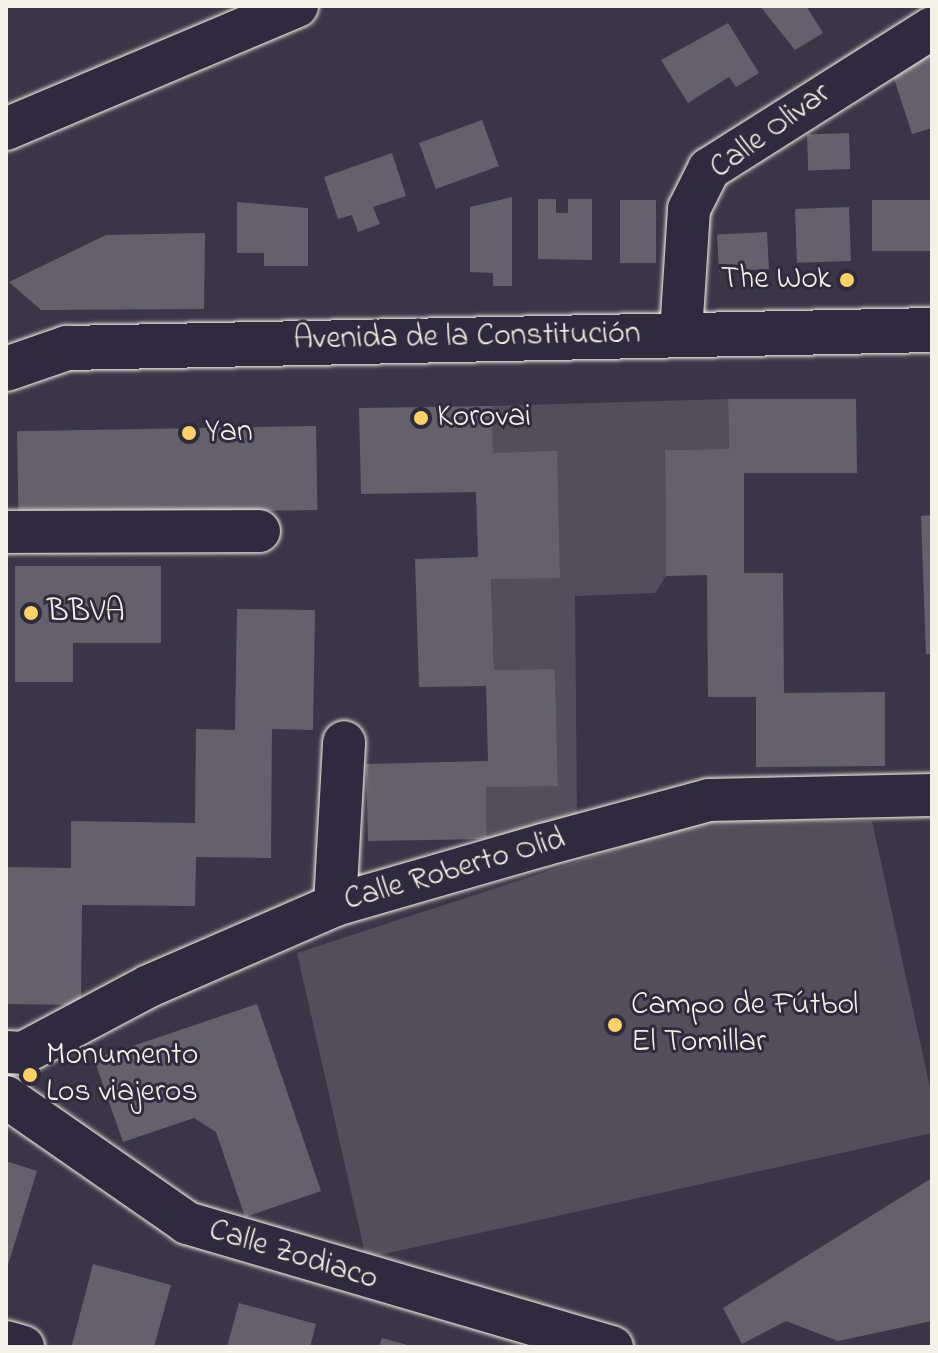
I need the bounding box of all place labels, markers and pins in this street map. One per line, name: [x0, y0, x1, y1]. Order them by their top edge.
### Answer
place label: The Wok: [721, 261, 831, 299]
marker: The Wok: [838, 271, 856, 289]
place label: Korovai: [437, 399, 531, 437]
marker: Korovai: [412, 409, 430, 427]
place label: Yan: [205, 414, 253, 452]
marker: Yan: [180, 424, 198, 442]
place label: BBVA: [47, 594, 125, 632]
marker: BBVA: [22, 604, 40, 622]
place label: Campo de Fútbol El Tomillar: [631, 988, 858, 1063]
marker: Campo de Fútbol El Tomillar: [606, 1016, 624, 1034]
place label: Monumento Los viajeros: [46, 1038, 198, 1113]
marker: Monumento Los viajeros: [21, 1066, 39, 1084]

